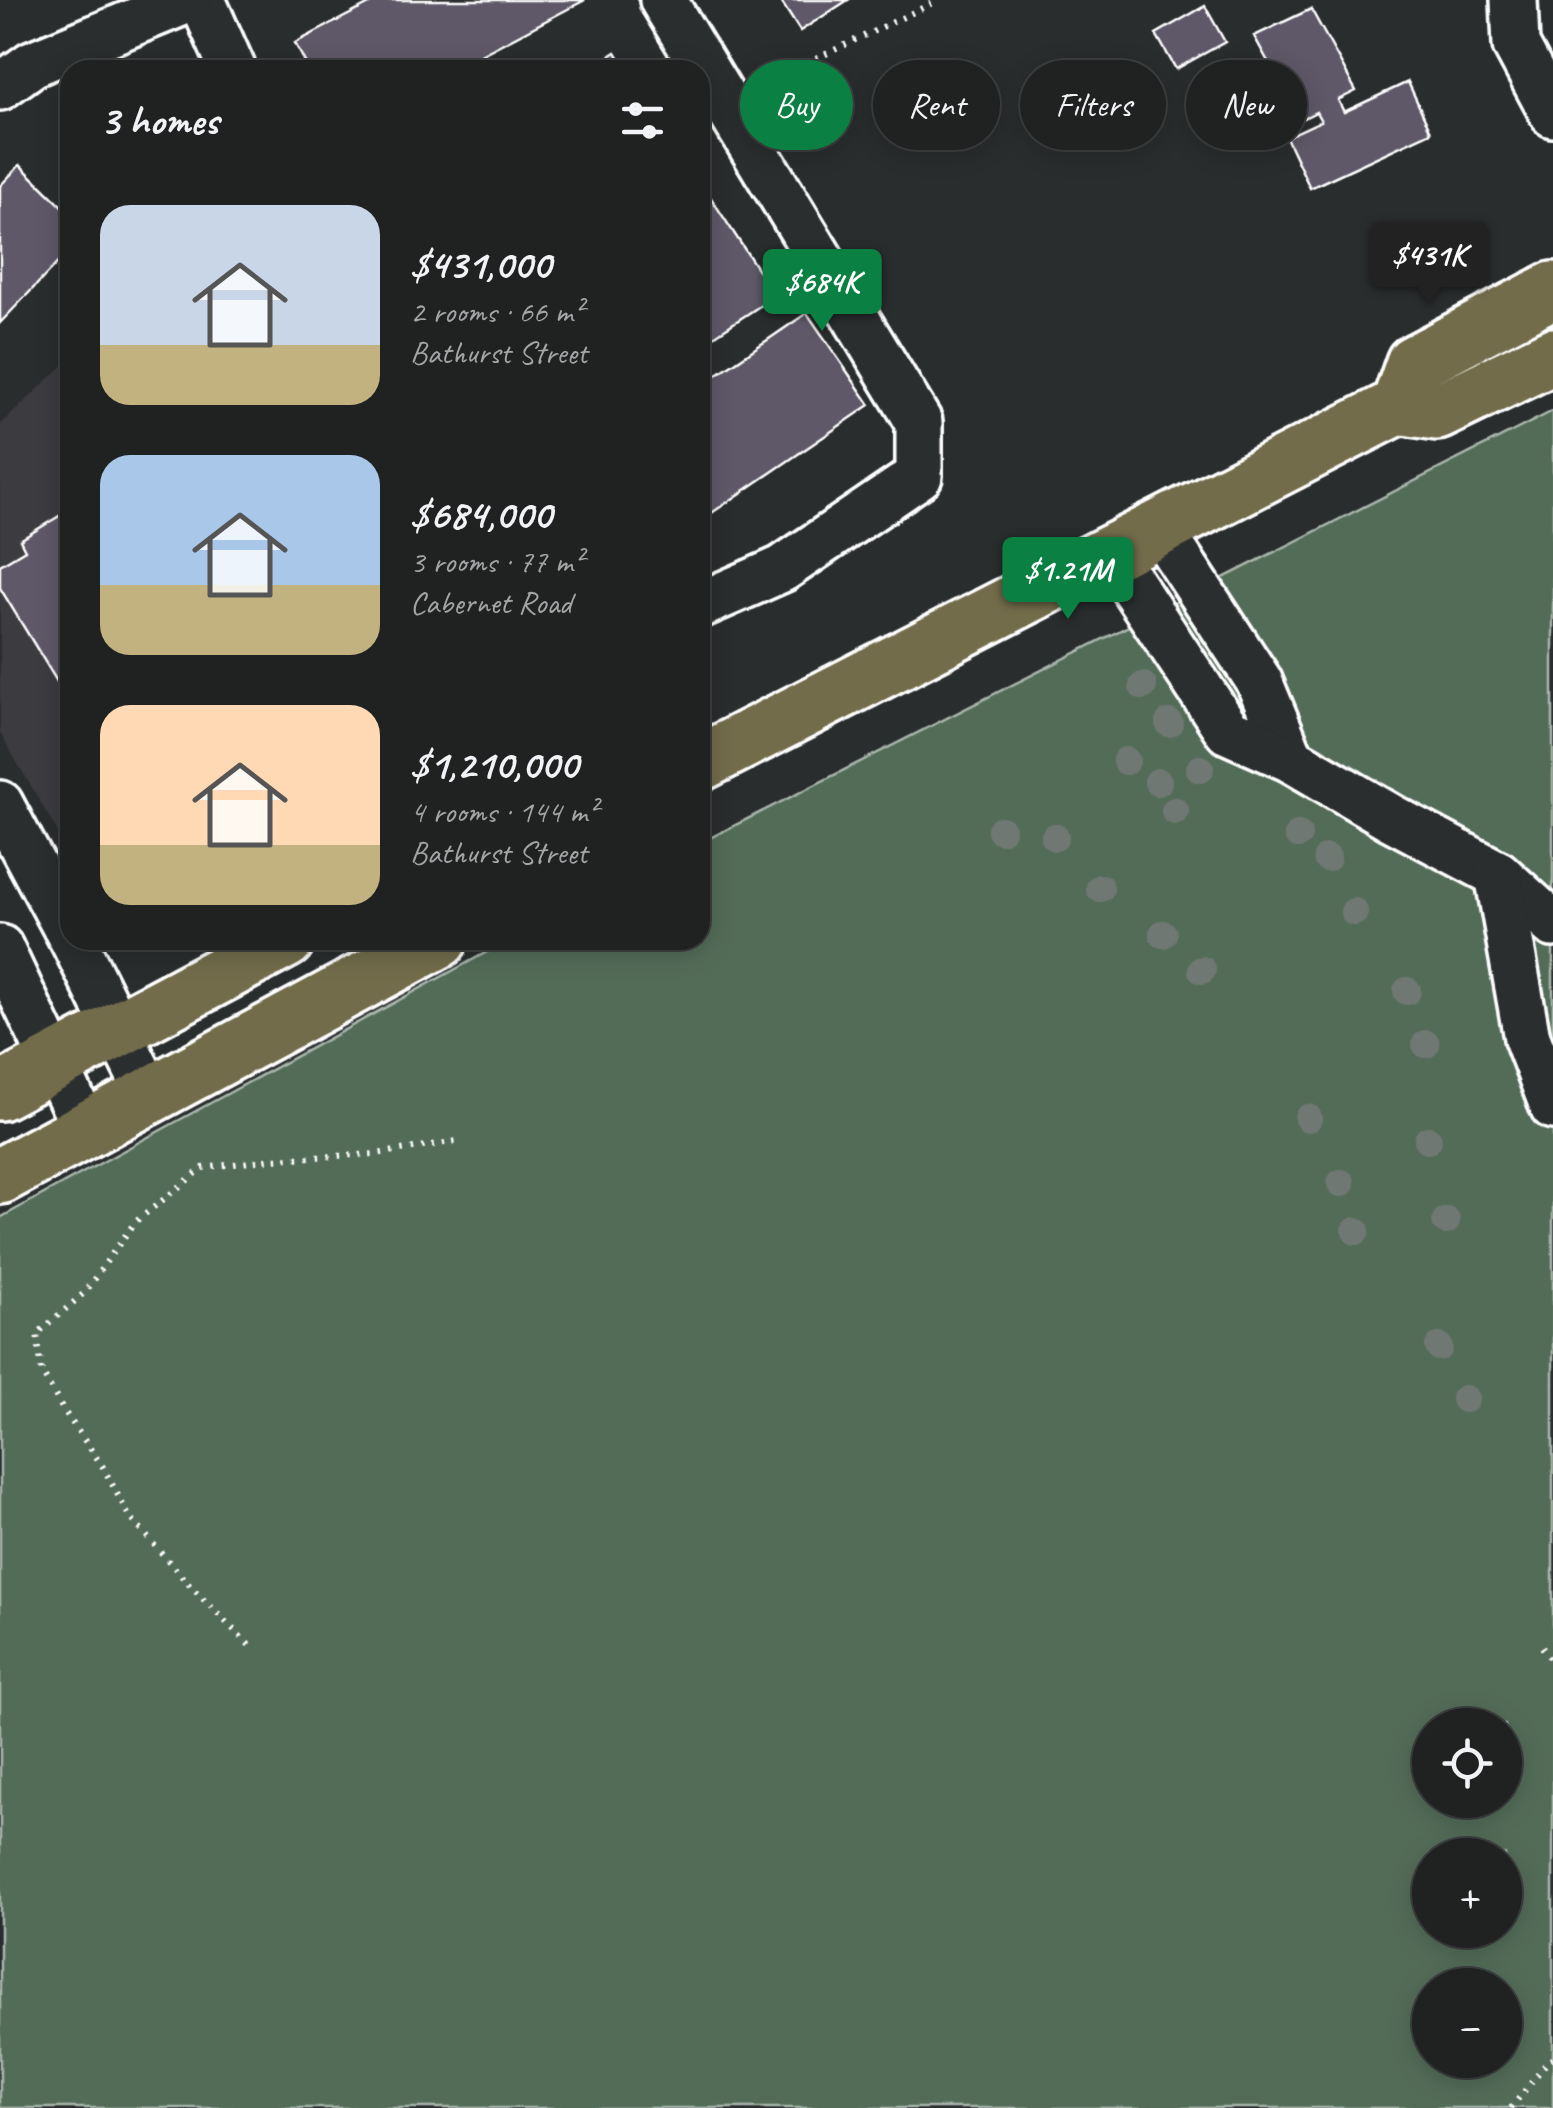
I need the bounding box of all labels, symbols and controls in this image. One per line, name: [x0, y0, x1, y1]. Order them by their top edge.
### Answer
chip: Buy: [740, 60, 853, 150]
chip: Rent: [873, 60, 1000, 150]
chip: Filters: [1020, 60, 1166, 150]
chip: New: [1186, 60, 1307, 150]
icon: filters: [615, 93, 670, 148]
text: 3 homes: [100, 94, 219, 147]
pin: $431K: [1359, 222, 1499, 307]
text: $431K: [1392, 234, 1466, 275]
text: $431,000: [410, 238, 551, 291]
icon: home: [180, 245, 300, 365]
pin: $684K: [752, 249, 892, 334]
text: $684K: [785, 261, 859, 302]
text: 2 rooms · 66 m²: [410, 291, 583, 332]
text: Bathurst Street: [410, 332, 587, 373]
text: $684,000: [410, 488, 552, 541]
icon: home: [180, 495, 300, 615]
pin: $1.21M: [987, 537, 1149, 622]
text: 3 rooms · 77 m²: [410, 541, 583, 582]
text: $1.21M: [1024, 549, 1112, 590]
text: Cabernet Road: [410, 582, 572, 623]
text: $1,210,000: [410, 738, 578, 791]
icon: home: [180, 745, 300, 865]
text: 4 rooms · 144 m²: [410, 791, 597, 832]
text: Bathurst Street: [410, 832, 587, 873]
map controls: [1412, 1708, 1522, 2078]
button: locate: [1412, 1708, 1522, 1818]
button: +: [1412, 1838, 1522, 1948]
button: −: [1412, 1968, 1522, 2078]

